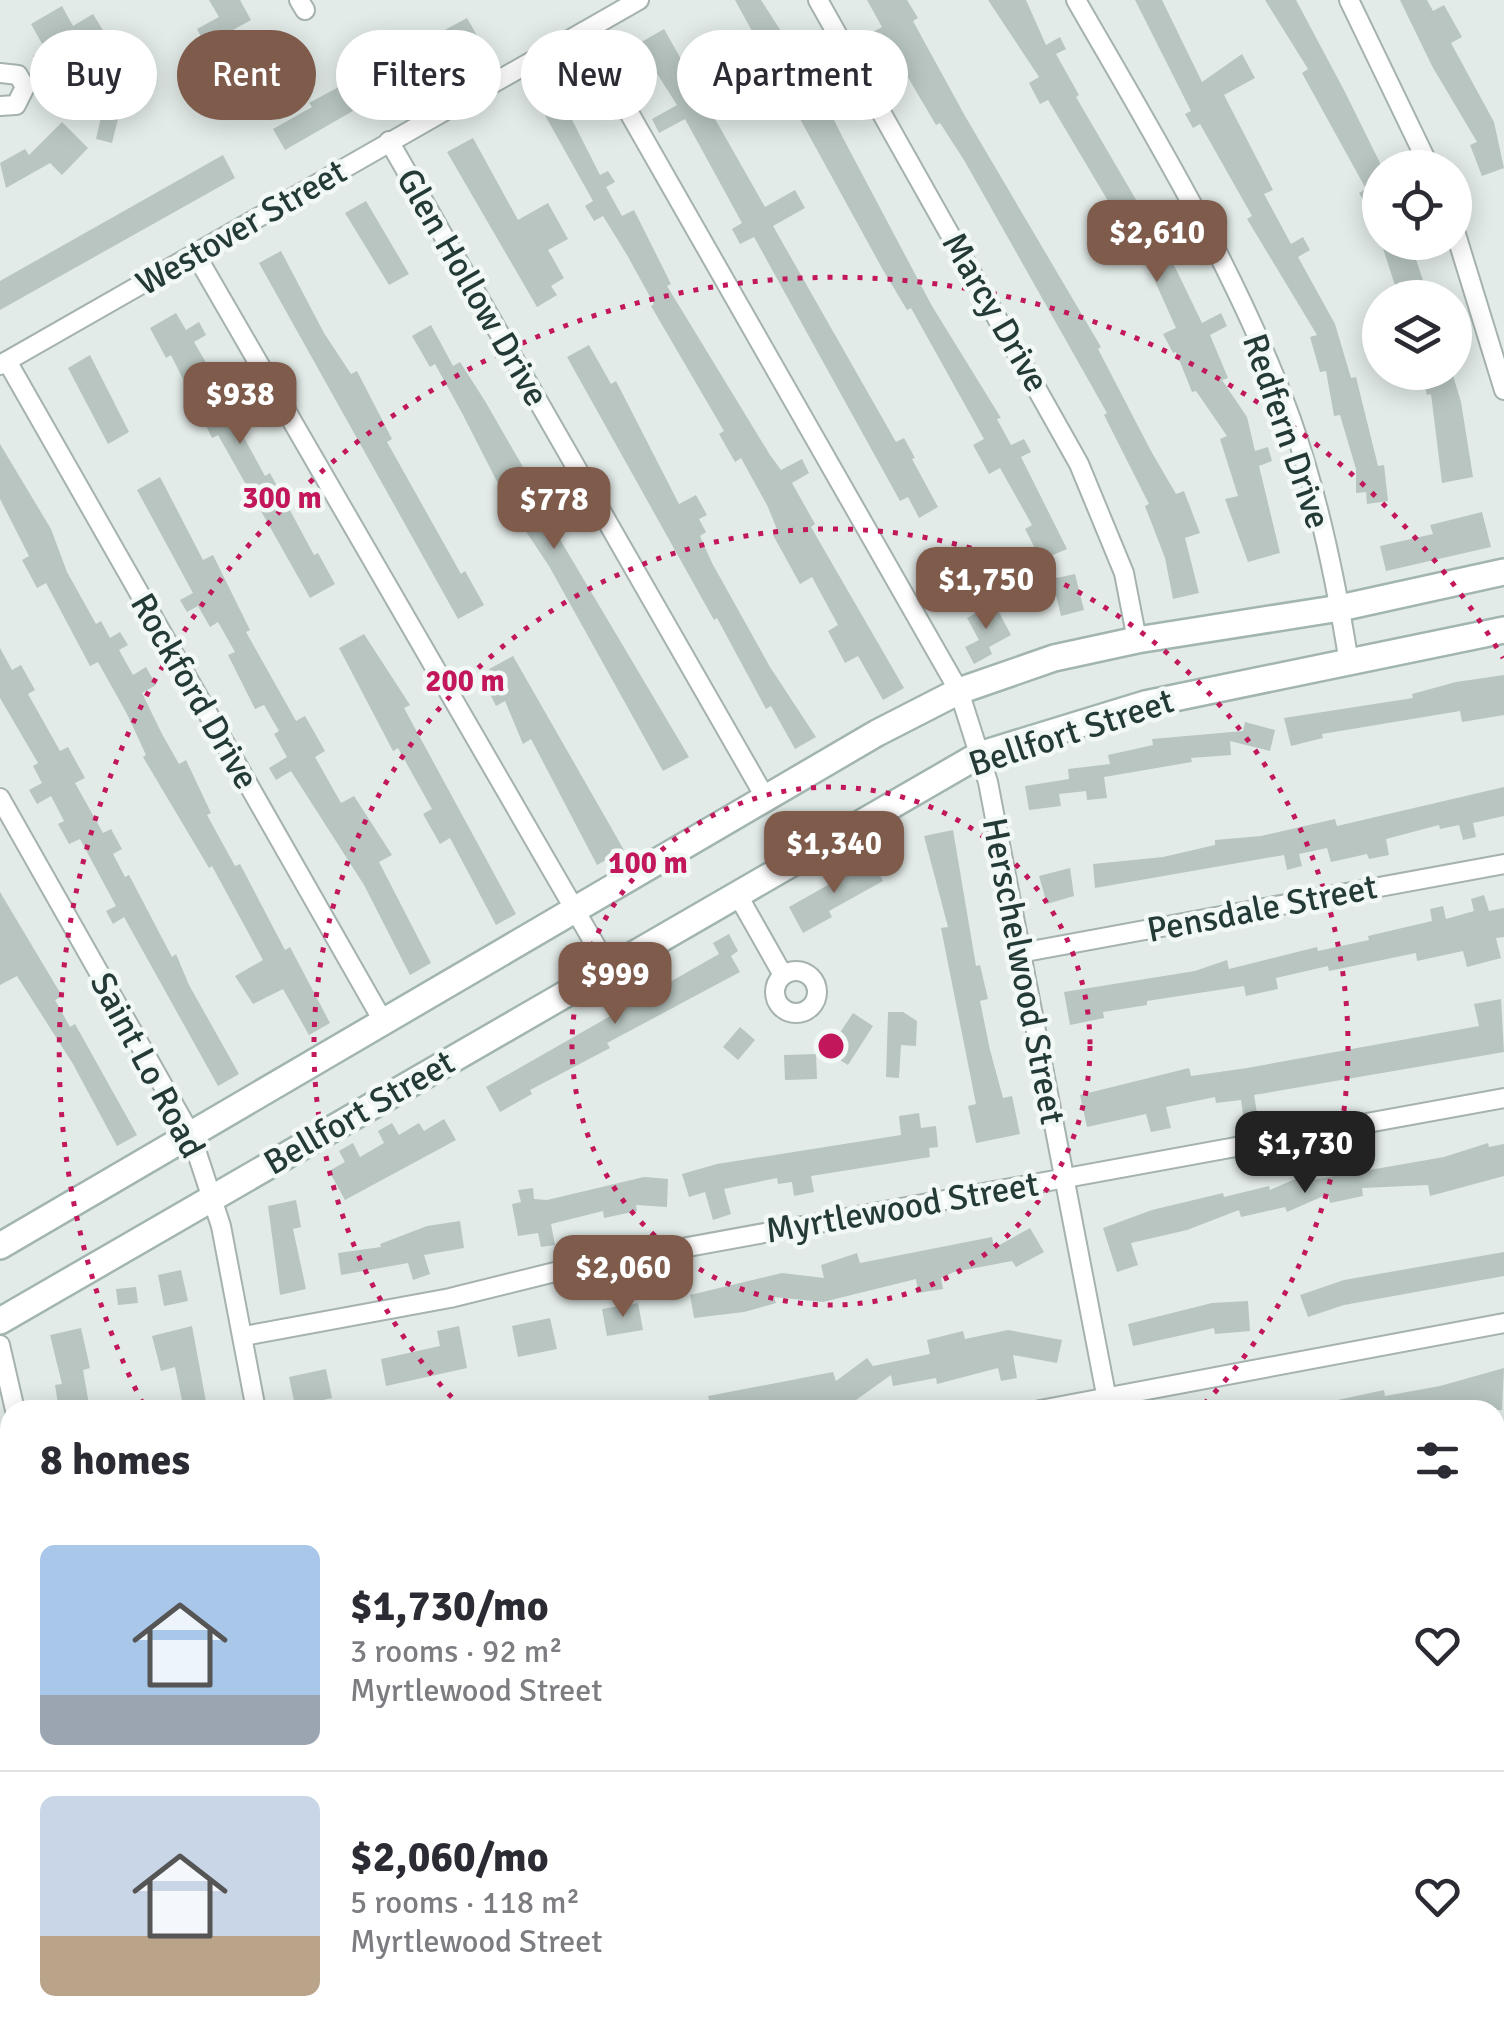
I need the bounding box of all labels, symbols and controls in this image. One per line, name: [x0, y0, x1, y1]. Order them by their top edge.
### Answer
chip: Buy: [30, 30, 157, 120]
chip: Rent: [177, 30, 316, 120]
chip: Filters: [336, 30, 501, 120]
chip: New: [521, 30, 657, 120]
chip: Apartment: [677, 30, 908, 120]
street label: Westover Street: [128, 150, 354, 305]
map controls: [1362, 150, 1472, 390]
button: locate: [1362, 150, 1472, 260]
street label: Glen Hollow Drive: [387, 161, 558, 414]
pin: $2,610: [1076, 200, 1238, 285]
text: $2,610: [1109, 213, 1205, 252]
street label: Marcy Drive: [933, 225, 1058, 400]
button: layers: [1362, 280, 1472, 390]
street label: Redfern Drive: [1233, 328, 1340, 534]
pin: $938: [181, 362, 299, 447]
text: $938: [205, 375, 275, 414]
pin: $778: [495, 467, 613, 552]
text: 300 m: [242, 480, 322, 517]
text: $778: [519, 480, 589, 519]
pin: $1,750: [905, 547, 1067, 632]
text: $1,750: [938, 560, 1034, 599]
street label: Rockford Drive: [121, 585, 268, 797]
text: 200 m: [425, 663, 505, 700]
street label: Bellfort Street: [963, 679, 1179, 786]
pin: $1,340: [753, 811, 915, 896]
street label: Herschelwood Street: [973, 814, 1074, 1128]
text: $1,340: [786, 824, 882, 863]
text: 100 m: [608, 845, 688, 882]
street label: Pensdale Street: [1143, 865, 1381, 952]
pin: $999: [556, 942, 674, 1027]
text: $999: [580, 955, 650, 994]
street label: Saint Lo Road: [81, 965, 214, 1165]
centre of rings: [813, 1028, 849, 1064]
street label: Bellfort Street: [256, 1041, 462, 1184]
pin: $1,730: [1224, 1111, 1386, 1196]
text: $1,730: [1257, 1124, 1353, 1163]
street label: Myrtlewood Street: [762, 1162, 1042, 1253]
pin: $2,060: [542, 1235, 704, 1320]
text: $2,060: [575, 1248, 671, 1287]
icon: filters: [1410, 1433, 1465, 1488]
text: 8 homes: [40, 1435, 190, 1486]
text: $1,730/mo: [350, 1581, 549, 1632]
icon: home: [120, 1585, 240, 1705]
icon: heart: [1410, 1618, 1465, 1673]
text: 3 rooms · 92 m²: [350, 1632, 563, 1671]
text: Myrtlewood Street: [350, 1671, 602, 1710]
text: $2,060/mo: [350, 1832, 549, 1883]
icon: home: [120, 1836, 240, 1956]
icon: heart: [1410, 1869, 1465, 1924]
text: 5 rooms · 118 m²: [350, 1883, 580, 1922]
text: Myrtlewood Street: [350, 1922, 602, 1961]

